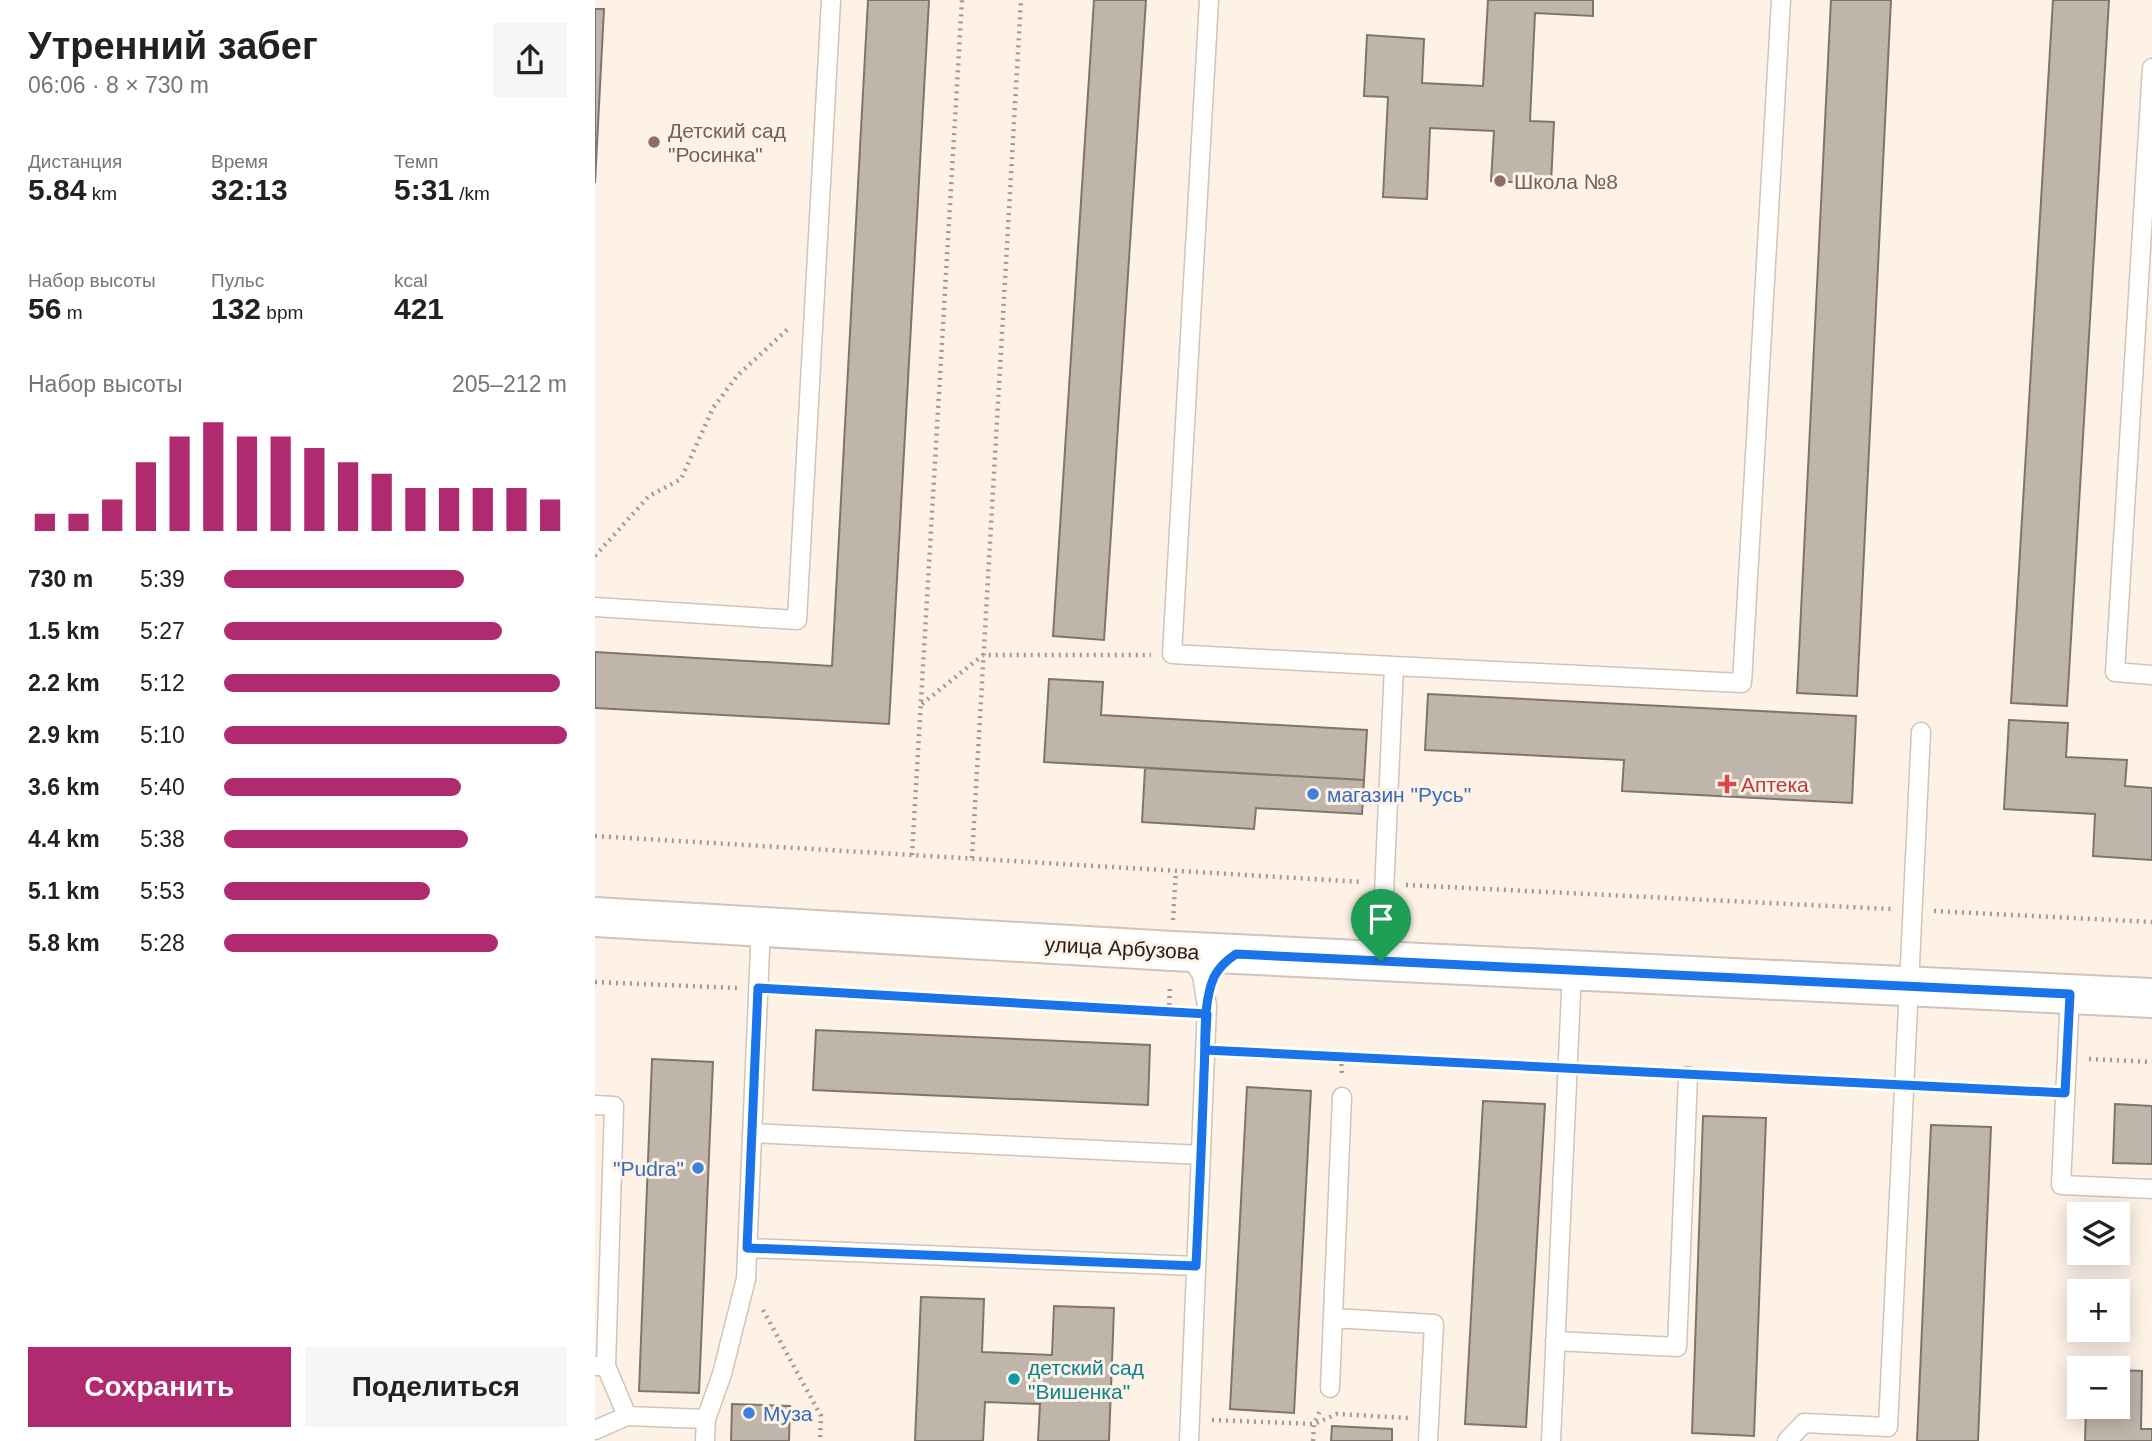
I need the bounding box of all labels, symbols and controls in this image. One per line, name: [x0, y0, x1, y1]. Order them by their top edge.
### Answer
button: share: [493, 23, 567, 97]
text: Утренний забег: [28, 25, 318, 67]
text: 06:06 · 8 × 730 m: [28, 72, 209, 98]
place label: Детский сад "Росинка": [668, 119, 786, 166]
marker: Детский сад "Росинка": [646, 134, 662, 150]
text: Дистанция: [28, 151, 122, 172]
text: Время: [211, 151, 268, 172]
text: Темп: [394, 151, 438, 172]
place label: Школа №8: [1514, 170, 1618, 193]
text: 5.84: [28, 173, 86, 206]
text: 32:13: [211, 173, 288, 206]
text: 5:31: [394, 173, 454, 206]
marker: Школа №8: [1492, 173, 1508, 189]
text: km: [86, 183, 117, 204]
text: /km: [454, 183, 490, 204]
text: Набор высоты: [28, 270, 156, 291]
text: Пульс: [211, 270, 264, 291]
text: kcal: [394, 270, 428, 291]
text: 56: [28, 292, 61, 325]
text: 132: [211, 292, 261, 325]
text: 421: [394, 292, 444, 325]
text: m: [61, 302, 82, 323]
text: bpm: [261, 302, 303, 323]
text: Набор высоты: [28, 371, 182, 397]
text: 205–212 m: [452, 371, 567, 397]
text: 730 m: [28, 566, 93, 592]
text: 5:39: [140, 566, 185, 592]
text: 1.5 km: [28, 618, 100, 644]
text: 5:27: [140, 618, 185, 644]
text: 2.2 km: [28, 670, 100, 696]
text: 5:12: [140, 670, 185, 696]
text: 2.9 km: [28, 722, 100, 748]
text: 5:10: [140, 722, 185, 748]
place label: Аптека: [1741, 773, 1809, 796]
text: 3.6 km: [28, 774, 100, 800]
text: 5:40: [140, 774, 185, 800]
marker: Аптека: [1719, 776, 1735, 792]
place label: магазин "Русь": [1327, 783, 1471, 806]
marker: магазин "Русь": [1305, 786, 1321, 802]
text: 4.4 km: [28, 826, 100, 852]
text: 5:38: [140, 826, 185, 852]
text: 5.1 km: [28, 878, 100, 904]
text: 5:53: [140, 878, 185, 904]
pin: [1351, 889, 1411, 961]
icon: arrive: [1362, 900, 1400, 938]
text: 5.8 km: [28, 930, 100, 956]
text: 5:28: [140, 930, 185, 956]
street label: улица Арбузова: [1044, 932, 1200, 964]
place label: "Pudra": [613, 1157, 684, 1180]
marker: "Pudra": [690, 1160, 706, 1176]
map controls: [2067, 1202, 2130, 1419]
button: layers: [2067, 1202, 2130, 1265]
button: +: [2067, 1279, 2130, 1342]
button: Сохранить: [28, 1347, 291, 1427]
button: Поделиться: [305, 1347, 567, 1427]
place label: детский сад "Вишенка": [1028, 1356, 1144, 1403]
button: −: [2067, 1356, 2130, 1419]
marker: детский сад "Вишенка": [1006, 1371, 1022, 1387]
place label: Муза: [763, 1402, 813, 1425]
marker: Муза: [741, 1405, 757, 1421]

